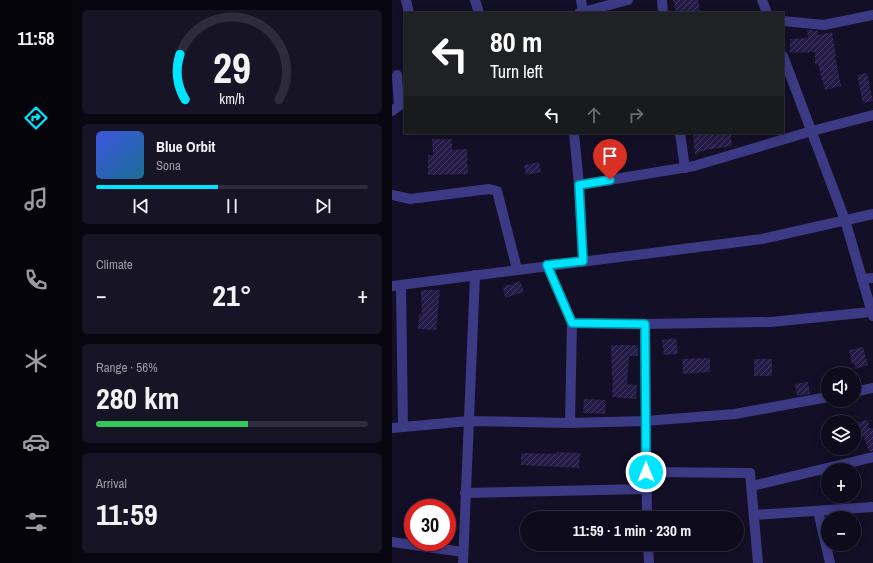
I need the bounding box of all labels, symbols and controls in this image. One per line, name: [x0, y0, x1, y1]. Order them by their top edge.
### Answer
text: 80 m: [490, 23, 542, 61]
text: 11:58: [18, 26, 54, 51]
icon: left: [424, 28, 476, 80]
text: 29: [213, 40, 251, 96]
text: Turn left: [490, 59, 543, 84]
text: km/h: [219, 89, 245, 108]
icon: directions: [22, 104, 50, 132]
icon: left: [541, 104, 563, 126]
icon: ahead: [583, 104, 605, 126]
icon: right: [625, 104, 647, 126]
text: Blue Orbit: [156, 136, 215, 157]
pin: [593, 139, 627, 180]
icon: arrive: [599, 145, 621, 167]
text: Sona: [156, 157, 181, 174]
icon: music: [22, 185, 50, 213]
icon: previous: [130, 195, 152, 217]
icon: pause: [221, 195, 243, 217]
icon: next: [312, 195, 334, 217]
text: Climate: [96, 256, 133, 273]
icon: phone: [22, 266, 50, 294]
text: 21°: [212, 275, 252, 315]
text: −: [96, 280, 107, 310]
text: +: [357, 280, 368, 310]
icon: climate: [22, 347, 50, 375]
text: Range · 56%: [96, 359, 158, 376]
map controls: [821, 367, 861, 551]
button: sound: [821, 367, 861, 407]
text: 280 km: [96, 378, 179, 418]
button: layers: [821, 415, 861, 455]
icon: car: [22, 428, 50, 456]
position arrow: [625, 451, 667, 493]
button: +: [821, 463, 861, 503]
text: Arrival: [96, 475, 127, 492]
text: 11:59: [96, 494, 158, 534]
speed limit sign: 30: [404, 499, 456, 551]
icon: filters: [22, 508, 50, 536]
button: −: [821, 511, 861, 551]
text: 11:59 · 1 min · 230 m: [573, 520, 691, 541]

